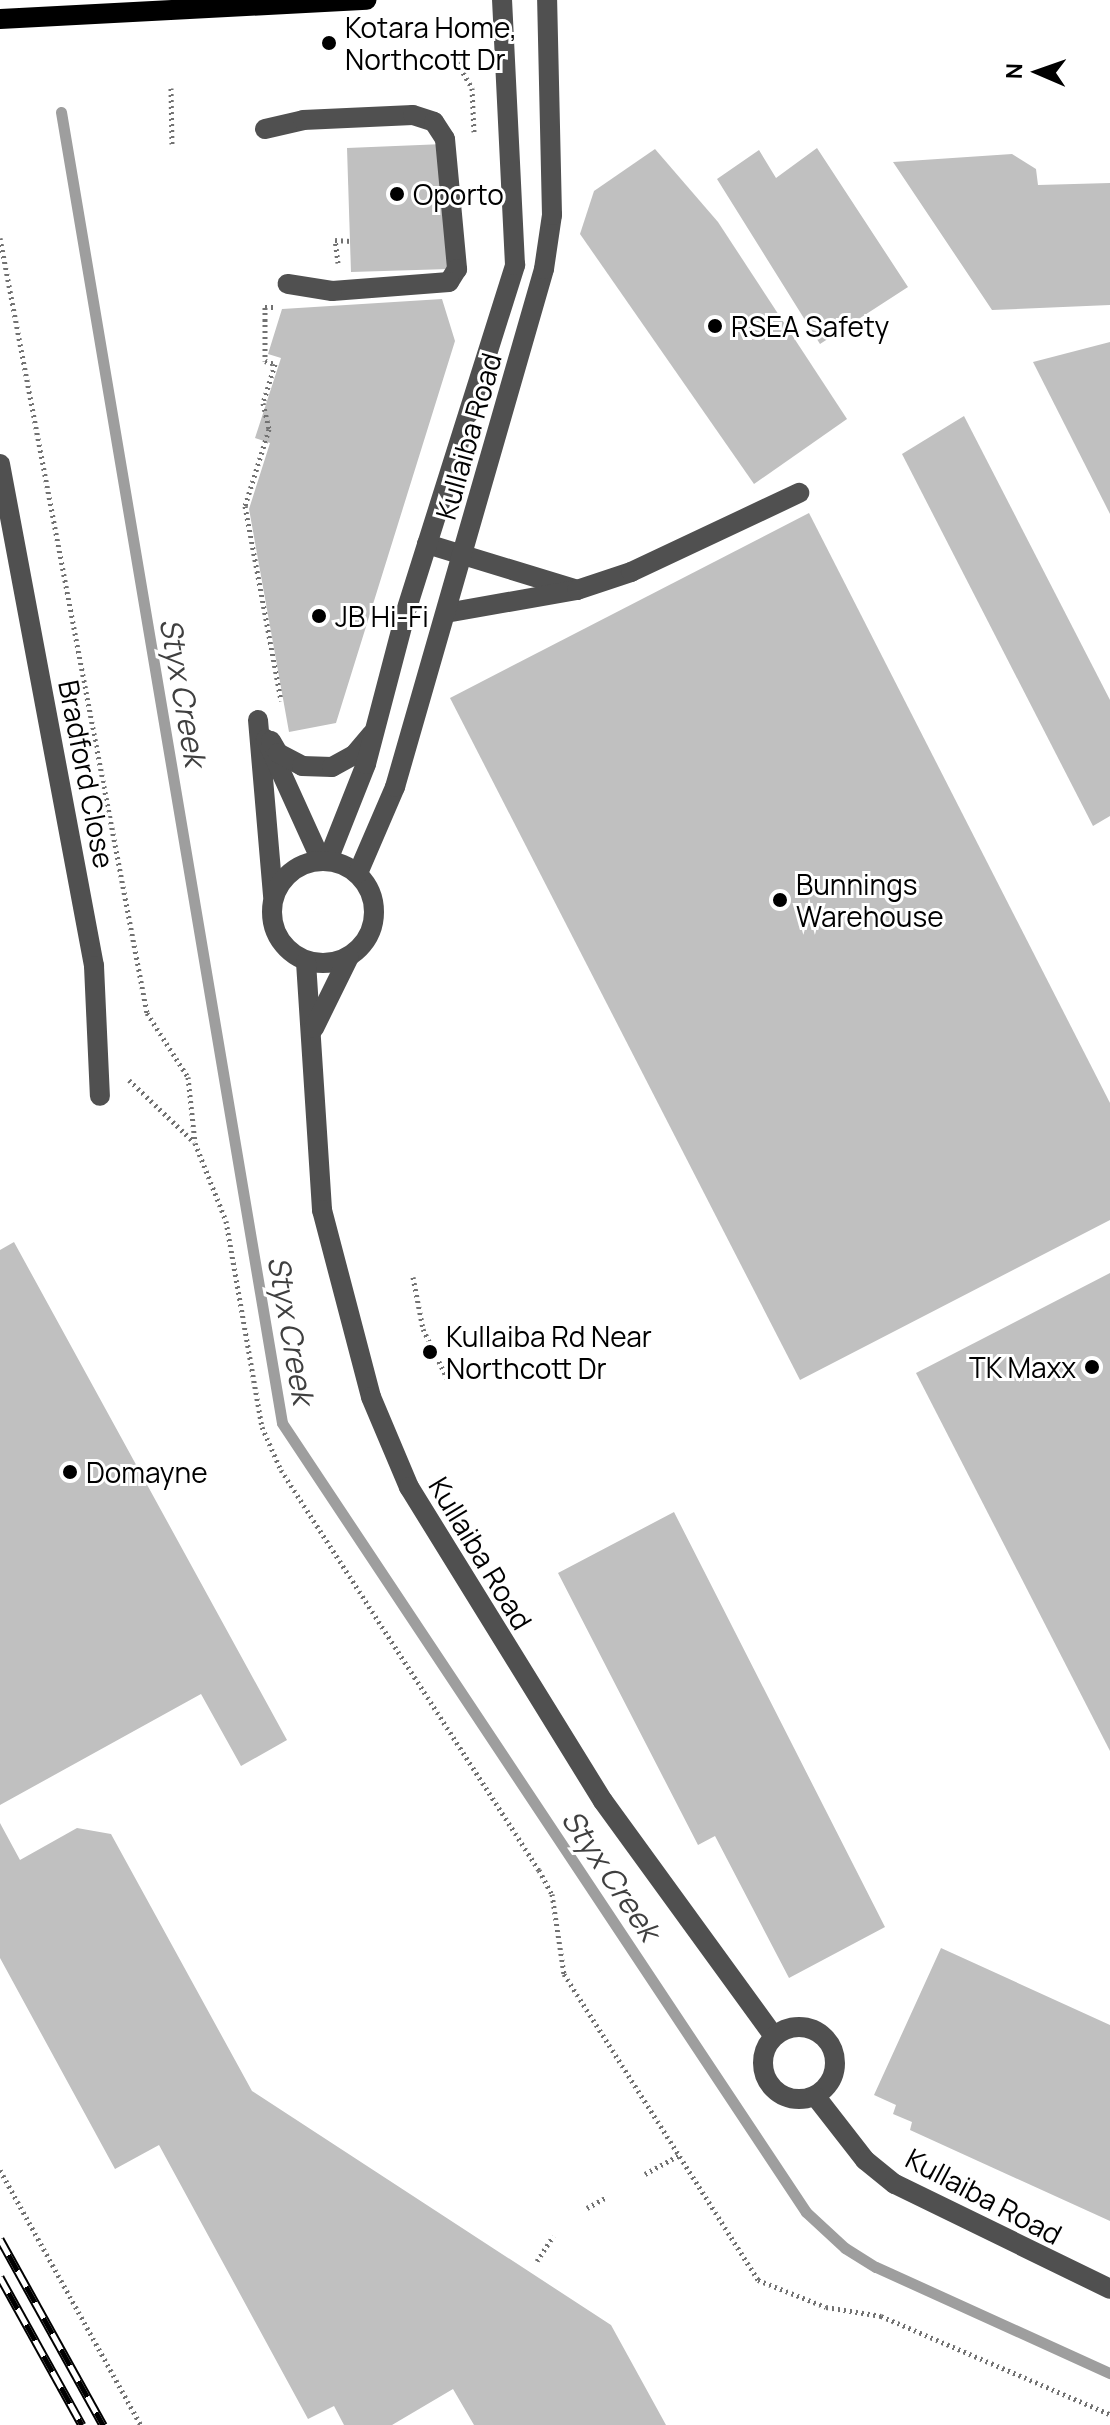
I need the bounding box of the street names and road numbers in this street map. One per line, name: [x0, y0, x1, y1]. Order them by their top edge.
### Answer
street label: Kullaiba Road: [428, 349, 508, 523]
street label: Bradford Close: [52, 677, 122, 871]
street label: Kullaiba Road: [422, 1471, 540, 1635]
street label: Kullaiba Road: [900, 2141, 1068, 2251]

